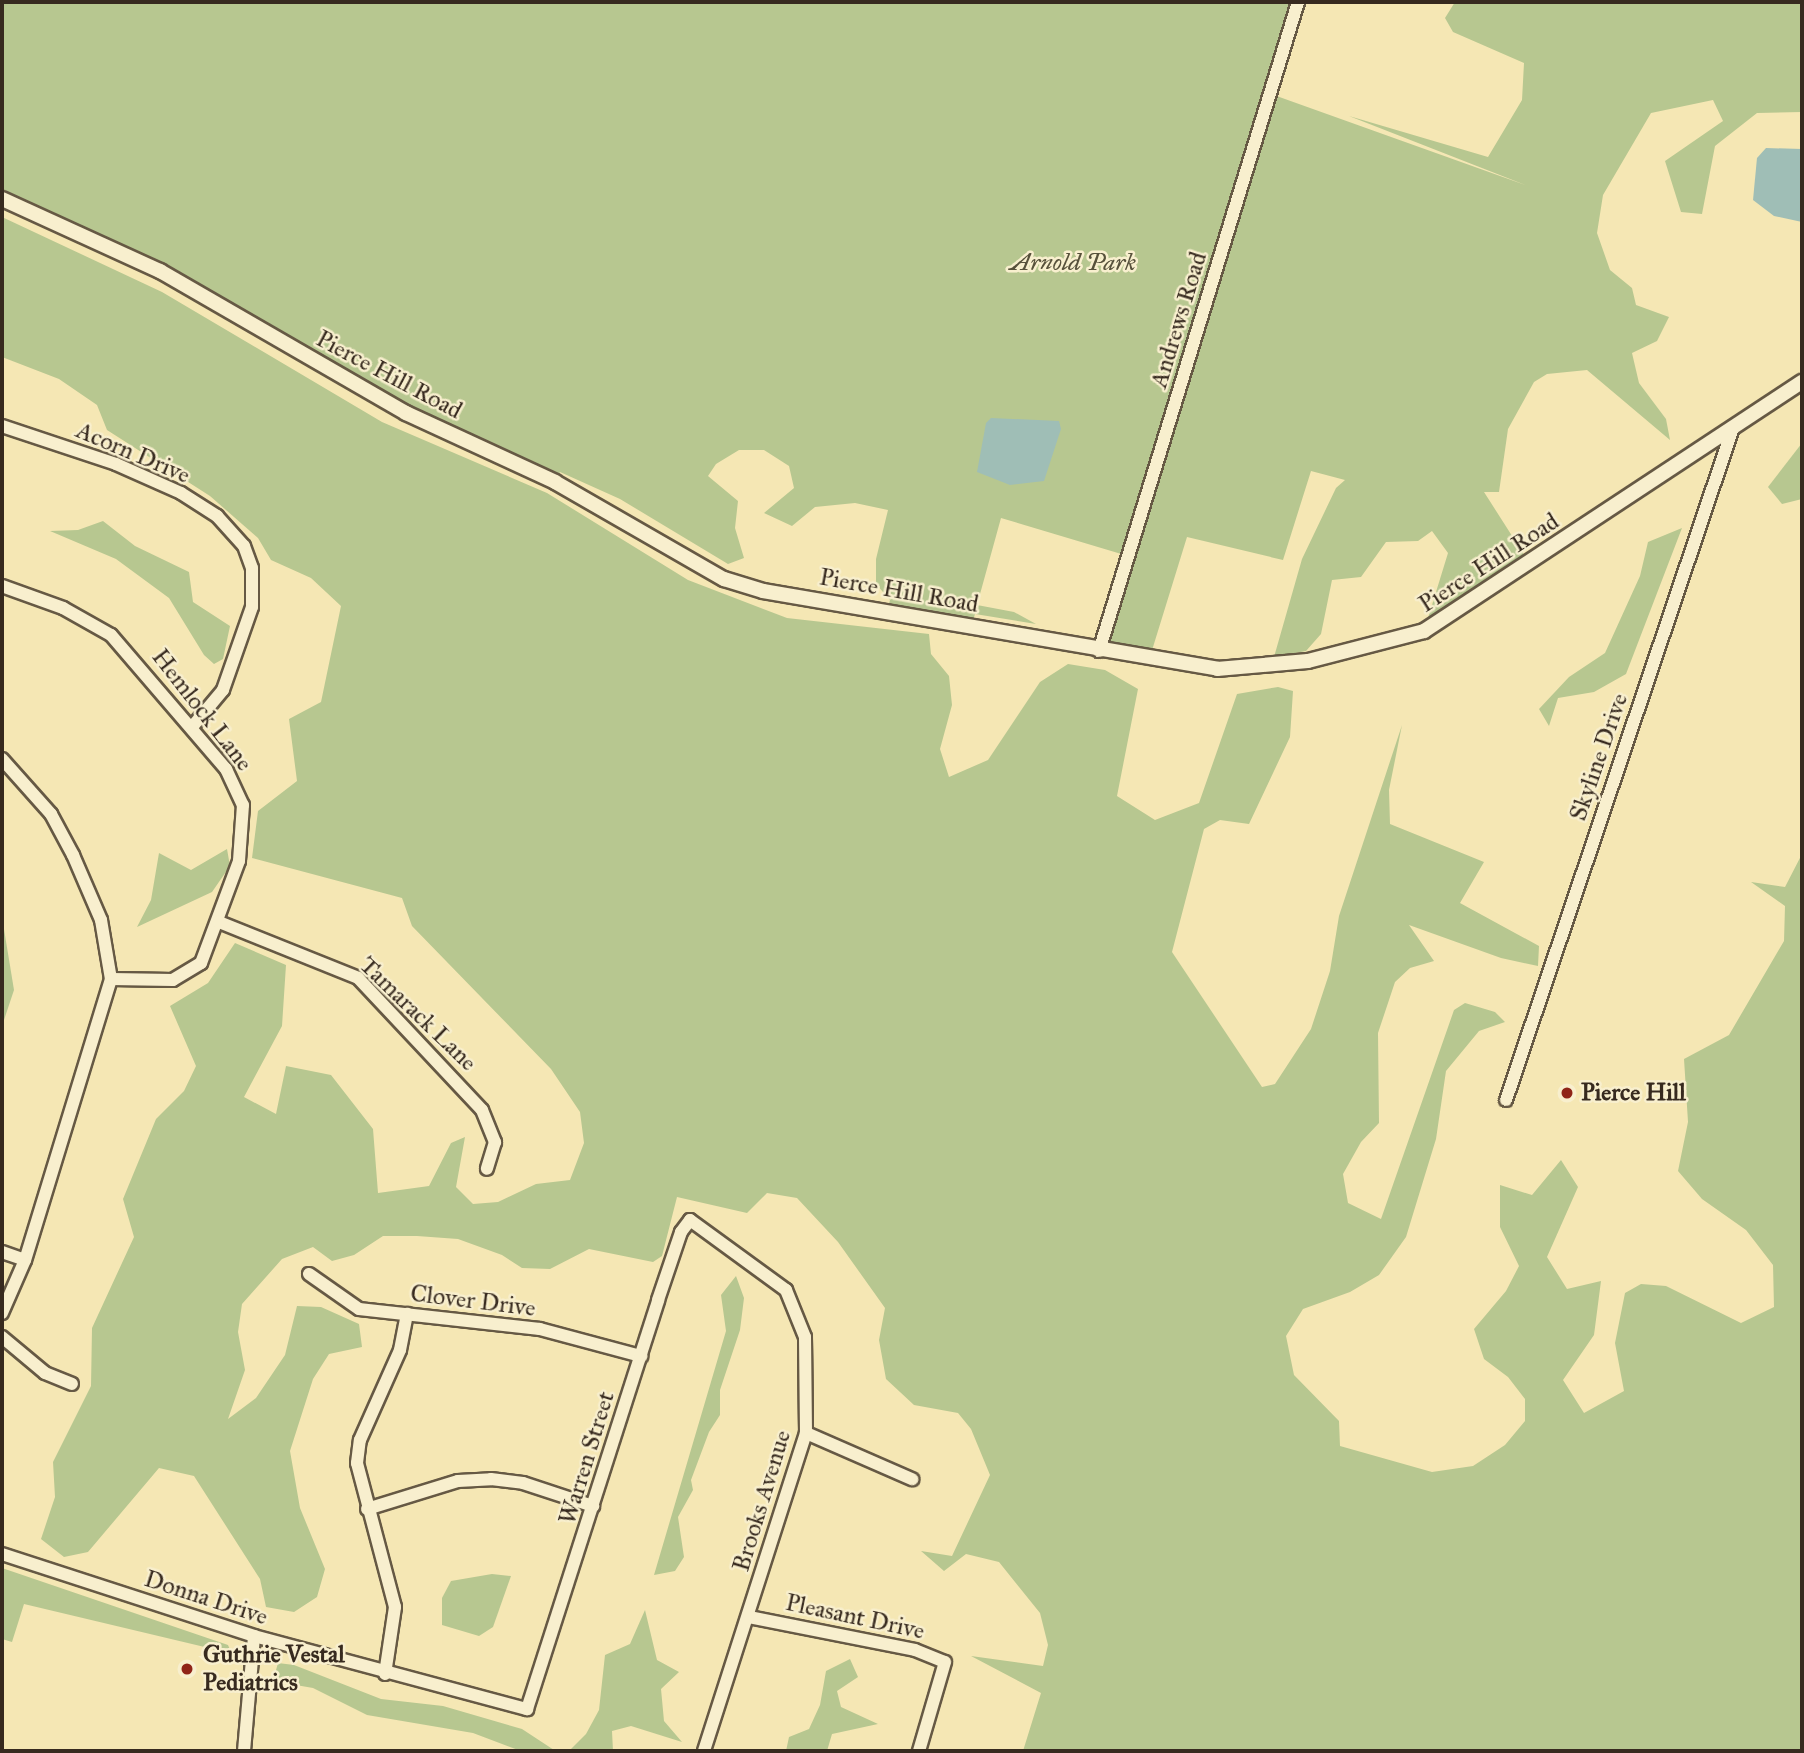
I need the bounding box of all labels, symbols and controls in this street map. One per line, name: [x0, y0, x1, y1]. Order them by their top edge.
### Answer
street label: Andrews Road: [1145, 248, 1213, 392]
park label: Arnold Park: [1010, 249, 1136, 277]
street label: Pierce Hill Road: [311, 324, 467, 426]
street label: Acorn Drive: [72, 416, 194, 490]
street label: Pierce Hill Road: [1414, 507, 1564, 619]
street label: Pierce Hill Road: [817, 563, 981, 619]
street label: Hemlock Lane: [146, 643, 258, 777]
street label: Skyline Drive: [1564, 690, 1634, 824]
street label: Tamarack Lane: [353, 951, 483, 1077]
place label: Pierce Hill: [1581, 1079, 1686, 1107]
marker: Pierce Hill: [1559, 1085, 1575, 1101]
street label: Clover Drive: [409, 1279, 537, 1323]
street label: Warren Street: [553, 1388, 621, 1528]
street label: Brooks Avenue: [727, 1427, 797, 1575]
street label: Donna Drive: [141, 1565, 271, 1631]
street label: Pleasant Drive: [783, 1588, 927, 1646]
place label: Guthrie Vestal Pediatrics: [203, 1641, 345, 1697]
marker: Guthrie Vestal Pediatrics: [177, 1659, 197, 1679]

